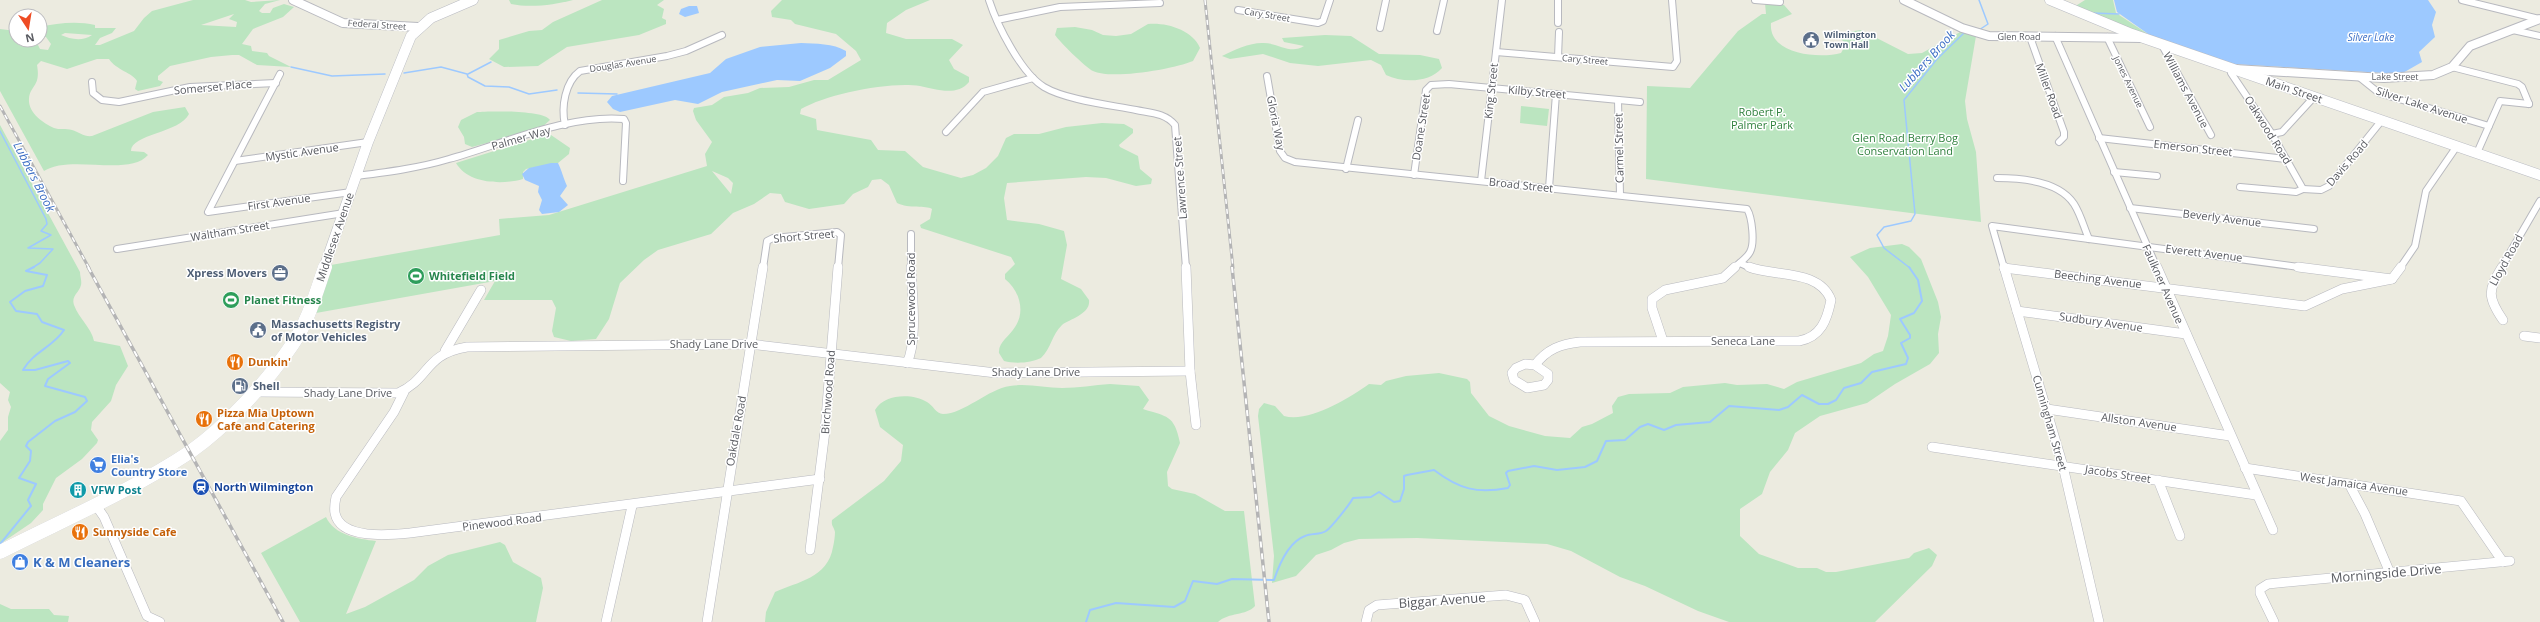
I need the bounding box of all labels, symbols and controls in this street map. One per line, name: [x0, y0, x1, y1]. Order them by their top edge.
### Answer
street label: Cary Street: [1243, 4, 1291, 25]
north arrow: [8, 8, 48, 48]
street label: Federal Street: [347, 16, 407, 33]
water label: Lubbers Brook: [1895, 26, 1959, 95]
place label: Wilmington Town Hall: [1824, 28, 1876, 51]
text: N: [24, 30, 36, 47]
public building icon: Wilmington Town Hall: [1801, 30, 1821, 50]
street label: Glen Road: [1997, 30, 2041, 43]
water label: Silver Lake: [2348, 30, 2394, 44]
street label: Williams Avenue: [2160, 49, 2213, 130]
street label: Cary Street: [1561, 51, 1609, 68]
street label: Douglas Avenue: [589, 52, 657, 75]
street label: Jones Avenue: [2110, 53, 2147, 110]
street label: Miller Road: [2033, 61, 2066, 121]
street label: King Street: [1480, 62, 1501, 119]
street label: Lake Street: [2372, 70, 2418, 83]
street label: Main Street: [2264, 73, 2325, 106]
street label: Somerset Place: [173, 76, 253, 97]
street label: Kilby Street: [1507, 81, 1567, 102]
street label: Silver Lake Avenue: [2374, 83, 2470, 126]
street label: Doane Street: [1408, 92, 1433, 161]
street label: Oakwood Road: [2241, 93, 2295, 167]
street label: Gloria Way: [1264, 94, 1289, 152]
park label: Robert P. Palmer Park: [1731, 104, 1793, 132]
street label: Carmel Street: [1610, 113, 1627, 183]
street label: Palmer Way: [489, 122, 553, 153]
park label: Glen Road Berry Bog Conservation Land: [1852, 130, 1958, 158]
street label: Lawrence Street: [1169, 136, 1190, 220]
street label: Emerson Street: [2153, 136, 2233, 159]
street label: Davis Road: [2322, 136, 2371, 189]
water label: Lubbers Brook: [9, 139, 60, 216]
street label: Mystic Avenue: [264, 139, 340, 164]
street label: Broad Street: [1488, 174, 1554, 195]
street label: First Avenue: [247, 190, 311, 213]
street label: Middlesex Avenue: [312, 190, 357, 283]
street label: Beverly Avenue: [2182, 205, 2262, 230]
street label: Waltham Street: [189, 217, 270, 244]
street label: Short Street: [773, 225, 835, 246]
street label: Lloyd Road: [2485, 231, 2526, 288]
street label: Everett Avenue: [2165, 240, 2243, 265]
street label: Faulkner Avenue: [2139, 242, 2188, 326]
street label: Sprucewood Road: [903, 252, 918, 346]
office icon: Xpress Movers: [270, 263, 290, 283]
place label: Xpress Movers: [187, 265, 268, 280]
sports icon: Whitefield Field: [406, 266, 426, 286]
street label: Beeching Avenue: [2053, 266, 2143, 291]
place label: Whitefield Field: [429, 268, 515, 283]
sports icon: Planet Fitness: [221, 290, 241, 310]
place label: Planet Fitness: [244, 292, 322, 307]
street label: Sudbury Avenue: [2058, 308, 2144, 335]
place label: Massachusetts Registry of Motor Vehicles: [271, 316, 401, 344]
public building icon: Massachusetts Registry of Motor Vehicles: [248, 320, 268, 340]
street label: Seneca Lane: [1711, 333, 1775, 348]
street label: Shady Lane Drive: [670, 336, 758, 351]
street label: Birchwood Road: [817, 350, 838, 434]
restaurant icon: Dunkin': [225, 352, 245, 372]
place label: Dunkin': [248, 354, 291, 369]
street label: Shady Lane Drive: [992, 364, 1080, 379]
street label: Cunningham Street: [2030, 373, 2071, 473]
fuel station icon: Shell: [230, 376, 250, 396]
place label: Shell: [253, 378, 280, 393]
street label: Shady Lane Drive: [304, 385, 392, 400]
street label: Oakdale Road: [722, 394, 749, 467]
place label: Pizza Mia Uptown Cafe and Catering: [217, 405, 315, 433]
restaurant icon: Pizza Mia Uptown Cafe and Catering: [194, 409, 214, 429]
street label: Allston Avenue: [2100, 409, 2178, 434]
place label: Elia's Country Store: [111, 451, 188, 479]
supermarket icon: Elia's Country Store: [88, 455, 108, 475]
street label: Jacobs Street: [2083, 461, 2152, 486]
street label: West Jamaica Avenue: [2299, 468, 2409, 499]
station icon: North Wilmington: [191, 477, 211, 497]
place label: North Wilmington: [214, 479, 313, 494]
building icon: VFW Post: [68, 480, 88, 500]
place label: VFW Post: [91, 482, 142, 497]
street label: Pinewood Road: [461, 509, 543, 534]
restaurant icon: Sunnyside Cafe: [70, 522, 90, 542]
place label: Sunnyside Cafe: [93, 524, 177, 539]
shop icon: K & M Cleaners: [10, 552, 30, 572]
place label: K & M Cleaners: [33, 553, 130, 571]
street label: Morningside Drive: [2330, 559, 2442, 587]
street label: Biggar Avenue: [1398, 588, 1486, 612]

